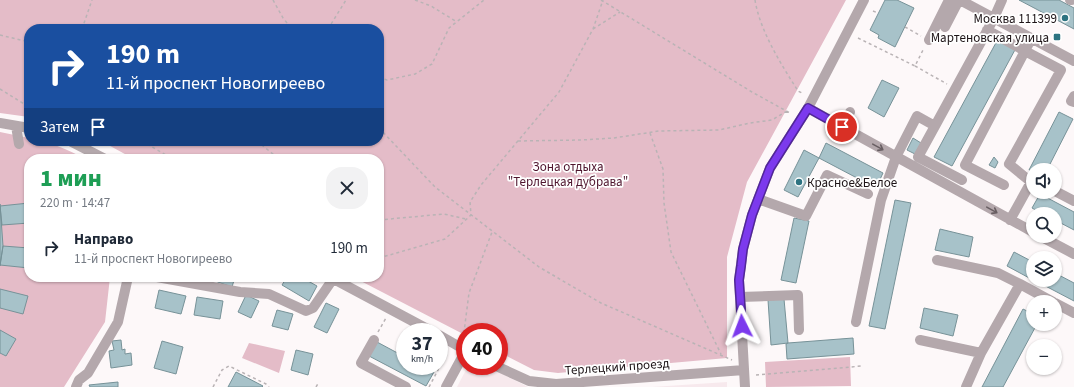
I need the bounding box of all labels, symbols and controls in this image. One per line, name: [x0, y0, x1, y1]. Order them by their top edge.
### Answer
place label: Москва 111399: [974, 10, 1057, 28]
marker: Москва 111399: [1060, 13, 1070, 23]
place label: Мартеновская улица: [931, 29, 1049, 47]
marker: Мартеновская улица: [1052, 32, 1062, 42]
text: 190 m: [106, 34, 180, 74]
icon: right: [40, 40, 92, 92]
text: 11-й проспект Новогиреево: [106, 71, 325, 96]
pin: [825, 110, 859, 144]
icon: arrive: [87, 116, 109, 138]
icon: arrive: [831, 116, 853, 138]
text: Затем: [40, 117, 79, 138]
one-way arrow: [872, 144, 884, 152]
park label: Зона отдыха "Терлецкая дубрава": [508, 158, 628, 191]
text: 1 мин: [40, 161, 102, 196]
map controls: [1026, 163, 1062, 375]
button: sound: [1026, 163, 1062, 199]
button: close: [326, 167, 368, 209]
place label: Красное&Белое: [807, 174, 897, 192]
marker: Красное&Белое: [794, 177, 804, 187]
text: 220 m · 14:47: [40, 194, 110, 212]
one-way arrow: [986, 206, 998, 214]
button: search: [1026, 207, 1062, 243]
text: Направо: [74, 229, 133, 250]
icon: right: [40, 237, 62, 259]
text: 190 m: [330, 238, 368, 259]
text: 11-й проспект Новогиреево: [74, 250, 232, 268]
button: layers: [1026, 251, 1062, 287]
button: +: [1026, 295, 1062, 331]
position arrow: [721, 305, 763, 347]
speed limit sign: 40: [456, 323, 508, 375]
text: 37: [411, 330, 433, 358]
button: −: [1026, 339, 1062, 375]
text: km/h: [411, 352, 433, 366]
street label: Терлецкий проезд: [564, 354, 670, 380]

